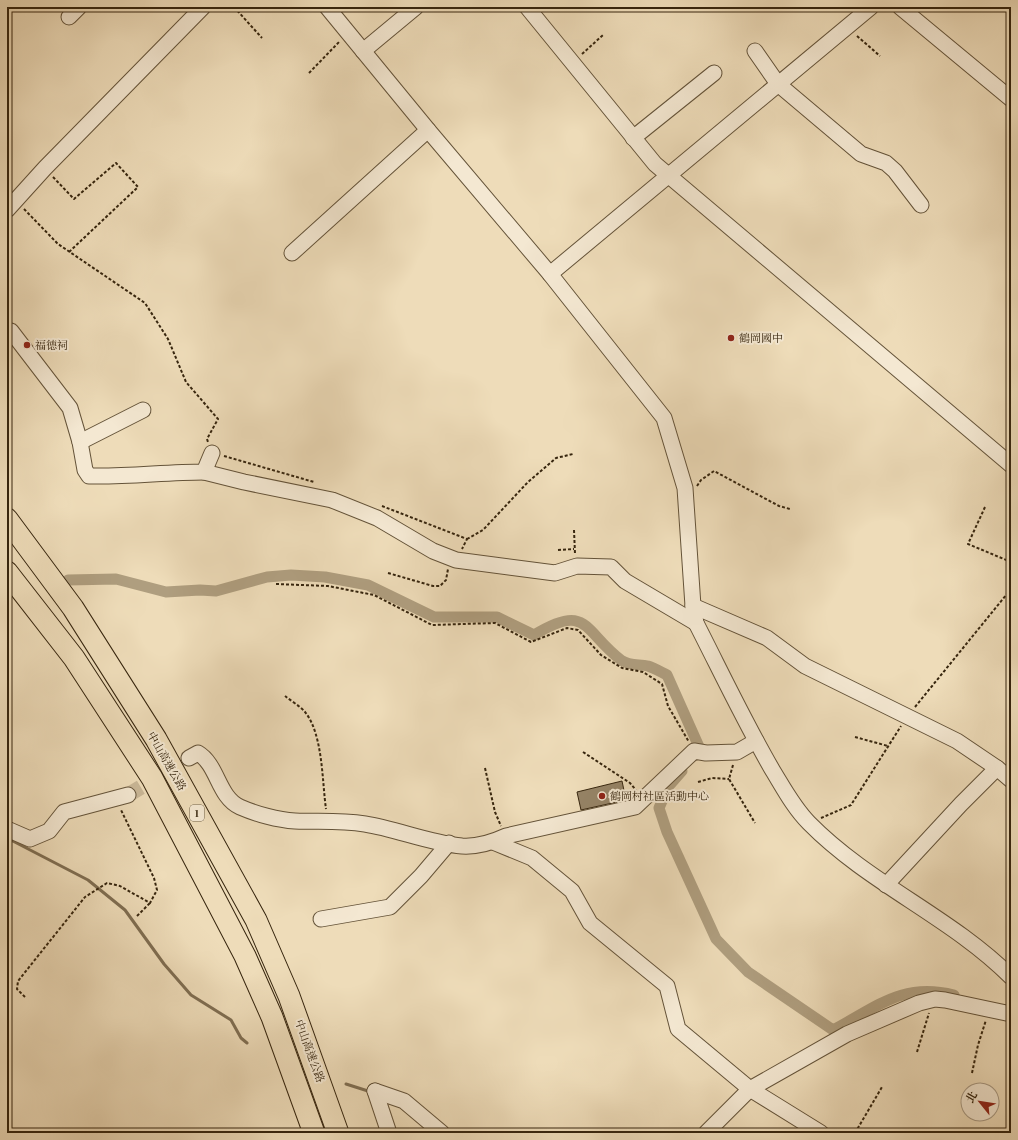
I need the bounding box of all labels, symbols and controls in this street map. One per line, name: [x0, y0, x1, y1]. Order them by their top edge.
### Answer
place label: 鶴岡國中: [739, 332, 783, 345]
marker: 鶴岡國中: [726, 333, 736, 343]
place label: 福德祠: [35, 339, 68, 352]
marker: 福德祠: [22, 340, 32, 350]
street label: 中山高速公路: [144, 729, 189, 793]
place label: 鶴岡村社區活動中心: [610, 790, 709, 803]
marker: 鶴岡村社區活動中心: [597, 791, 607, 801]
road number: 1: [190, 805, 204, 821]
street label: 中山高速公路: [292, 1018, 327, 1084]
north arrow: [960, 1082, 1000, 1122]
text: 北: [963, 1089, 980, 1105]

